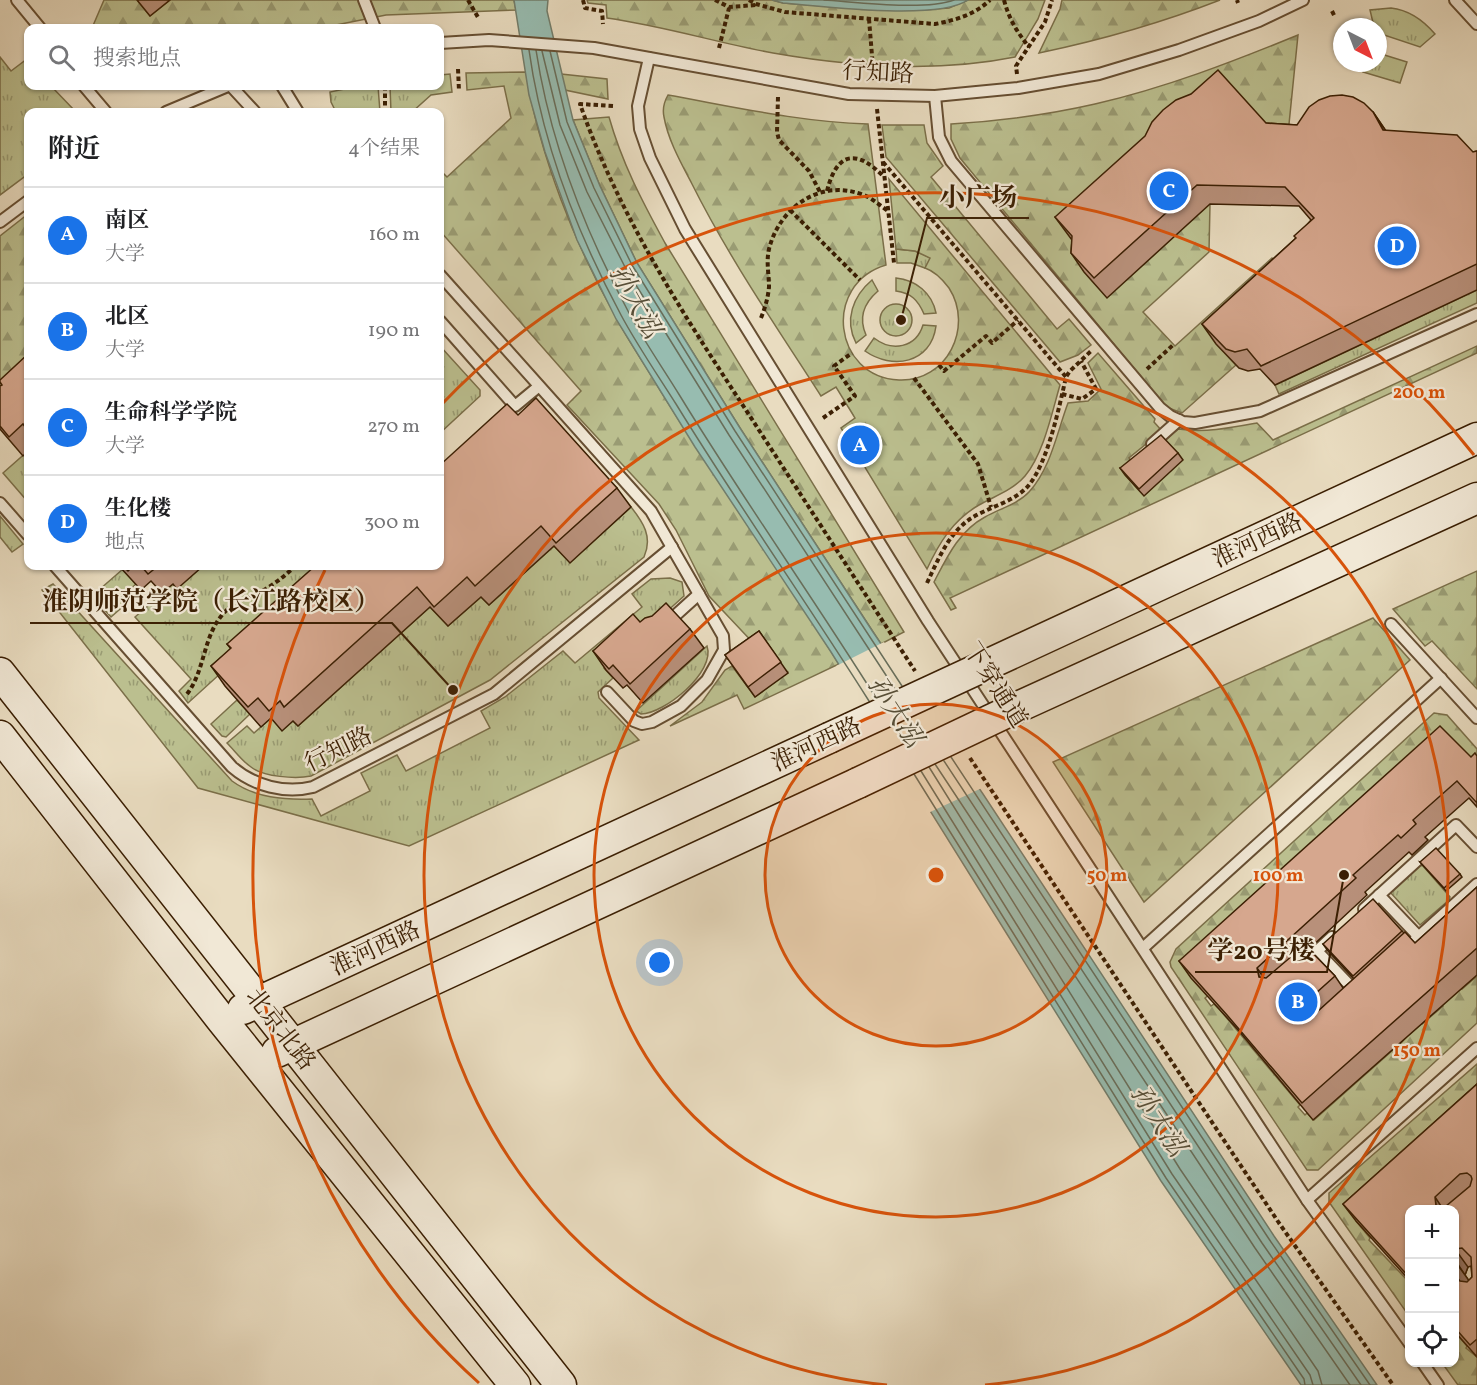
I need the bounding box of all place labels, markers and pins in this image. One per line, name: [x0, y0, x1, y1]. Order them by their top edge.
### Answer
pin: C: [1150, 168, 1188, 213]
callout: 小广场: [927, 174, 1029, 218]
pin: D: [1378, 224, 1416, 268]
pin: A: [840, 422, 880, 468]
callout: 淮阴师范学院（长江路校区）: [30, 579, 392, 623]
centre of rings: [926, 865, 946, 885]
callout: 学20号楼: [1195, 928, 1327, 972]
pin: B: [1278, 980, 1318, 1024]

